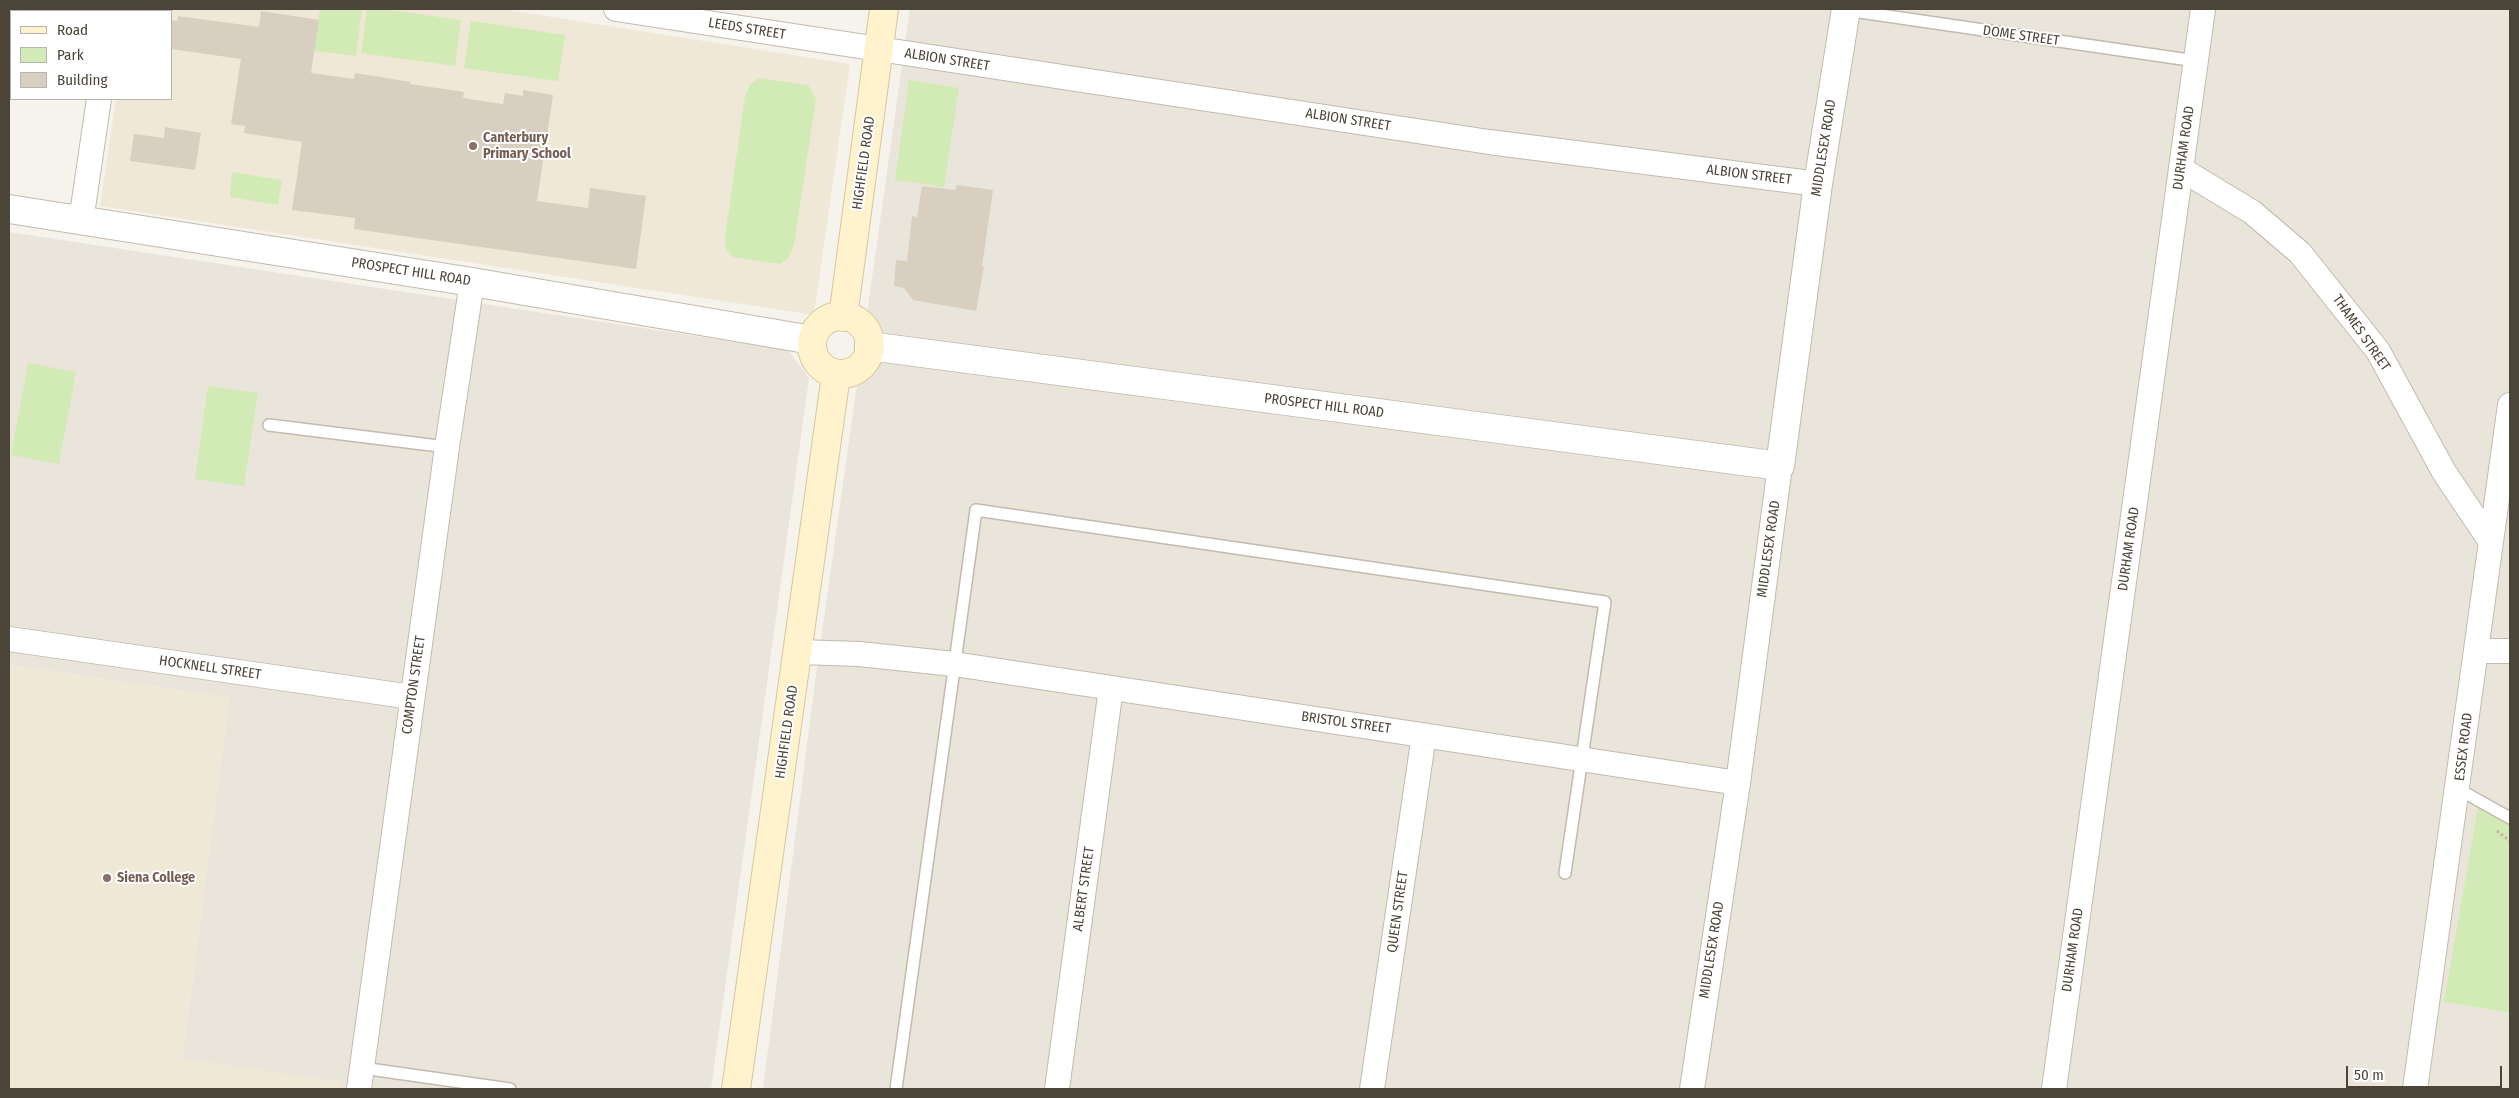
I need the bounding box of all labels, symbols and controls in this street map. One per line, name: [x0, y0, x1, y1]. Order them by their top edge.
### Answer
legend: [10, 10, 172, 100]
street label: LEEDS STREET: [707, 15, 787, 43]
text: Road: [57, 21, 88, 39]
street label: DOME STREET: [1982, 22, 2060, 50]
street label: ALBION STREET: [903, 45, 991, 75]
text: Park: [57, 46, 84, 64]
text: Building: [57, 71, 108, 89]
street label: MIDDLESEX ROAD: [1808, 98, 1840, 198]
street label: ALBION STREET: [1304, 105, 1392, 135]
street label: DURHAM ROAD: [2170, 105, 2198, 191]
street label: HIGHFIELD ROAD: [849, 115, 879, 211]
place label: Canterbury Primary School: [483, 130, 571, 162]
marker: Canterbury Primary School: [467, 140, 479, 152]
street label: ALBION STREET: [1705, 161, 1793, 189]
street label: PROSPECT HILL ROAD: [350, 254, 472, 290]
street label: THAMES STREET: [2329, 292, 2393, 374]
street label: PROSPECT HILL ROAD: [1263, 390, 1385, 422]
street label: MIDDLESEX ROAD: [1754, 499, 1784, 599]
street label: DURHAM ROAD: [2115, 506, 2143, 592]
street label: COMPTON STREET: [399, 635, 429, 735]
street label: HOCKNELL STREET: [158, 653, 262, 683]
street label: HIGHFIELD ROAD: [772, 684, 802, 780]
street label: BRISTOL STREET: [1300, 708, 1392, 738]
street label: ESSEX ROAD: [2451, 712, 2477, 782]
street label: ALBERT STREET: [1070, 846, 1098, 932]
place label: Siena College: [117, 870, 195, 886]
street label: QUEEN STREET: [1384, 870, 1412, 954]
marker: Siena College: [101, 872, 113, 884]
street label: MIDDLESEX ROAD: [1696, 900, 1728, 1000]
street label: DURHAM ROAD: [2059, 907, 2087, 993]
scale bar: [2349, 1056, 2505, 1088]
text: 50 m: [2354, 1066, 2384, 1084]

